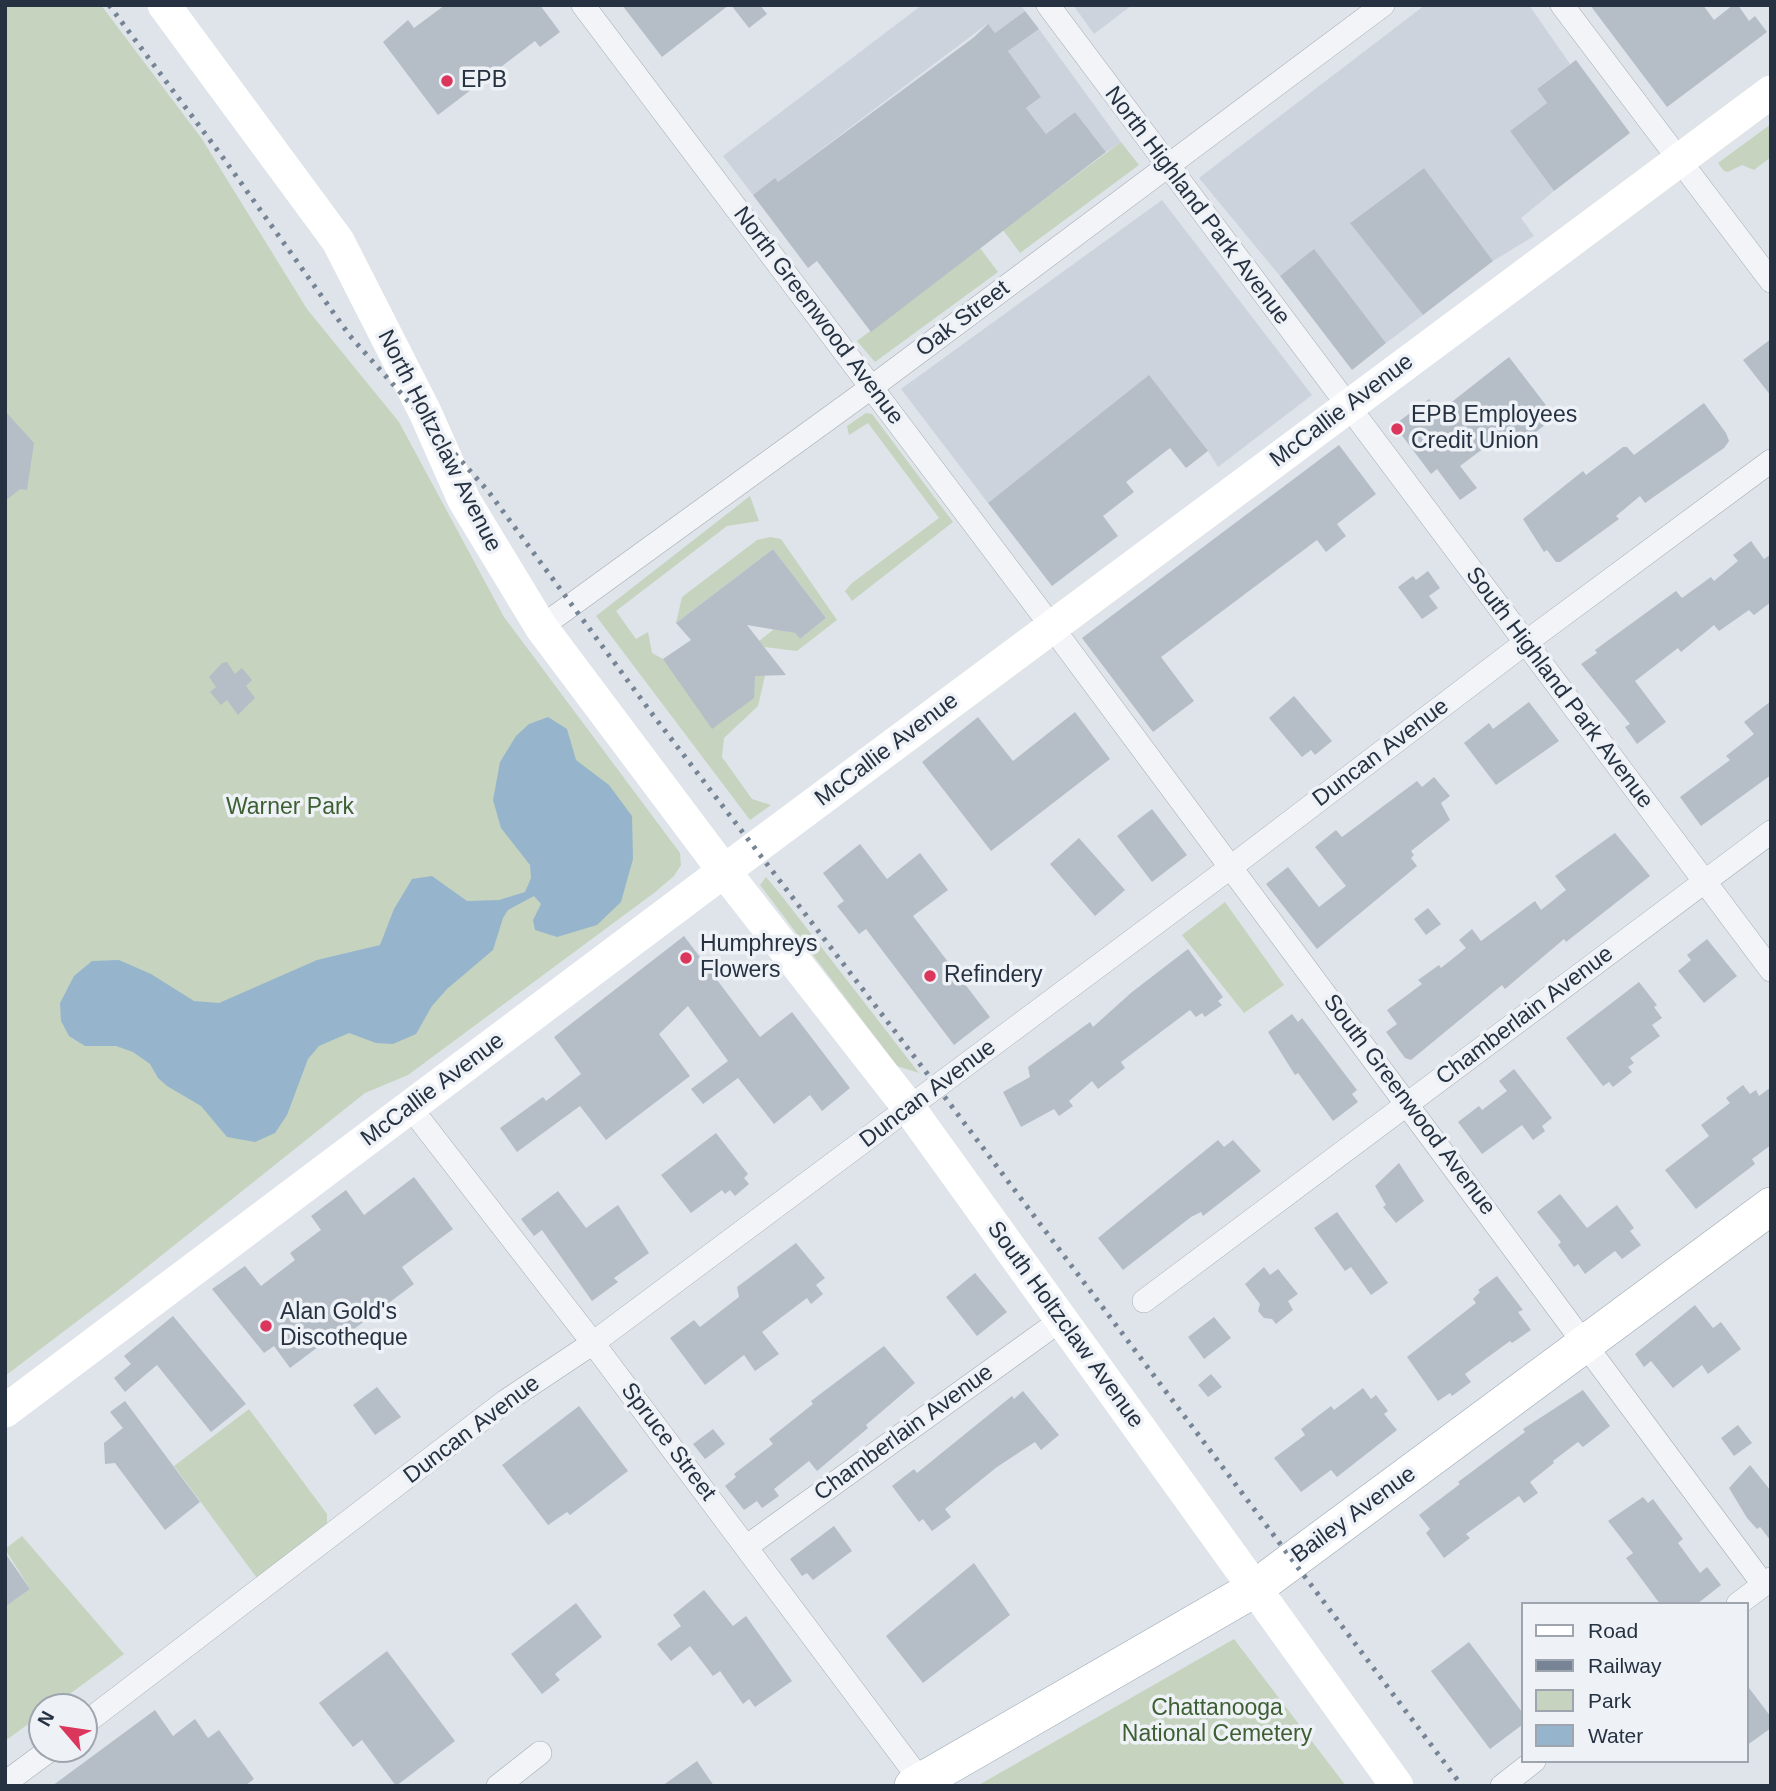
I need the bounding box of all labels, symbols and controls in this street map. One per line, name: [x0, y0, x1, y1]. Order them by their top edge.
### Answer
place label: EPB: [461, 67, 507, 95]
marker: EPB: [439, 73, 455, 89]
street label: North Highland Park Avenue: [1098, 81, 1296, 331]
street label: North Greenwood Avenue: [727, 202, 909, 430]
street label: Oak Street: [911, 275, 1015, 363]
street label: North Holtzclaw Avenue: [371, 326, 507, 556]
street label: McCallie Avenue: [1265, 348, 1419, 474]
place label: EPB Employees Credit Union: [1411, 402, 1577, 456]
marker: EPB Employees Credit Union: [1389, 421, 1405, 437]
street label: South Highland Park Avenue: [1459, 562, 1659, 814]
street label: McCallie Avenue: [810, 687, 964, 813]
street label: Duncan Avenue: [1308, 693, 1454, 813]
park label: Warner Park: [226, 794, 354, 822]
place label: Humphreys Flowers: [700, 931, 818, 985]
street label: Chamberlain Avenue: [1431, 940, 1619, 1092]
marker: Humphreys Flowers: [678, 950, 694, 966]
place label: Refindery: [944, 962, 1042, 990]
marker: Refindery: [922, 968, 938, 984]
street label: South Greenwood Avenue: [1317, 989, 1501, 1221]
street label: McCallie Avenue: [356, 1027, 510, 1153]
street label: Duncan Avenue: [855, 1034, 1001, 1154]
street label: South Holtzclaw Avenue: [981, 1216, 1149, 1434]
place label: Alan Gold's Discotheque: [280, 1299, 408, 1353]
marker: Alan Gold's Discotheque: [258, 1318, 274, 1334]
street label: Chamberlain Avenue: [809, 1359, 999, 1507]
street label: Duncan Avenue: [399, 1370, 545, 1490]
street label: Spruce Street: [615, 1378, 721, 1506]
street label: Bailey Avenue: [1287, 1461, 1421, 1569]
legend: [1520, 1602, 1748, 1763]
text: Road: [1588, 1619, 1638, 1642]
text: Railway: [1588, 1654, 1662, 1677]
text: Park: [1588, 1689, 1631, 1712]
north arrow: [28, 1693, 98, 1763]
park label: Chattanooga National Cemetery: [1122, 1695, 1312, 1749]
text: N: [33, 1707, 58, 1730]
text: Water: [1588, 1724, 1643, 1747]

